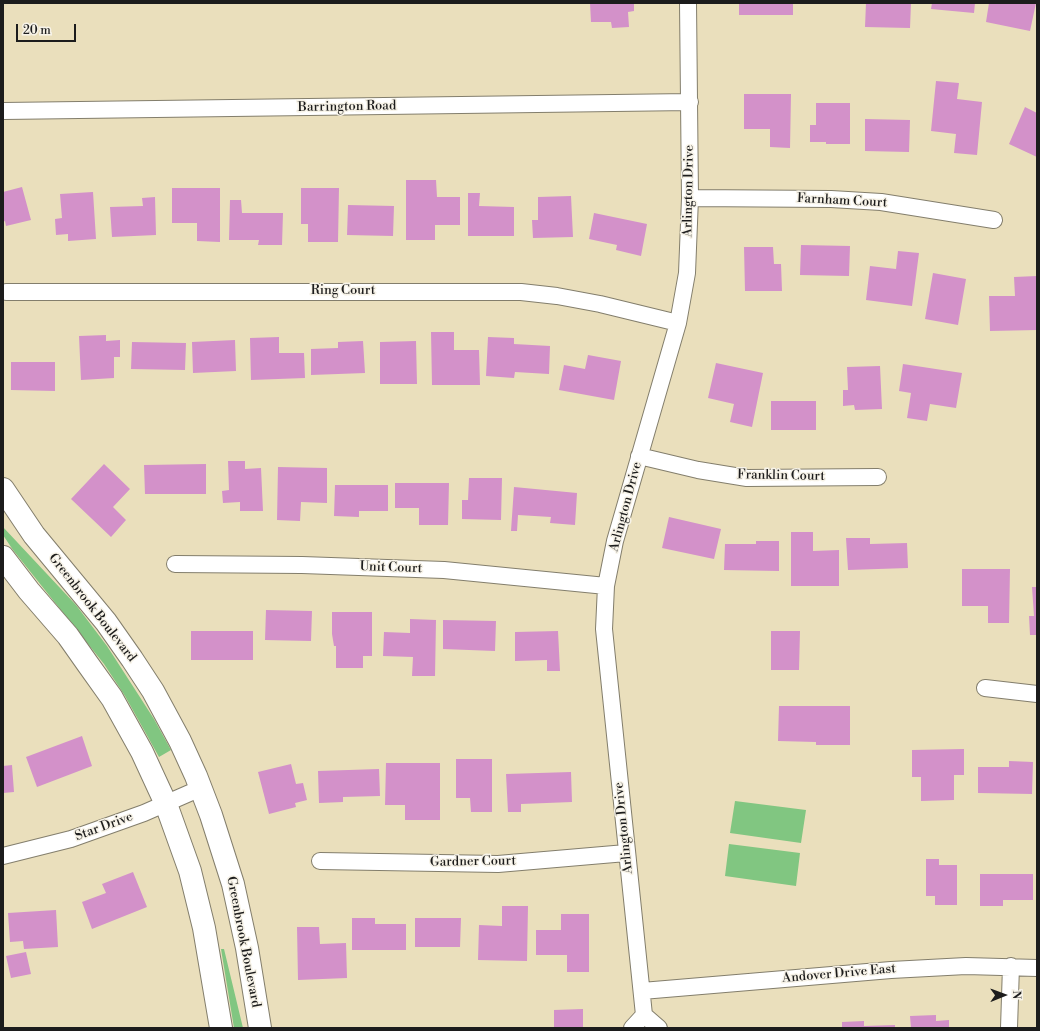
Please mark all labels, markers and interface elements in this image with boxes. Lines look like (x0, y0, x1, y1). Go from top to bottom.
scale bar (18, 16, 78, 42)
text: 20 m (23, 23, 51, 38)
street label: Barrington Road (298, 98, 396, 116)
street label: Arlington Drive (680, 145, 698, 237)
street label: Farnham Court (796, 191, 888, 211)
street label: Ring Court (311, 283, 375, 299)
street label: Arlington Drive (607, 460, 645, 554)
street label: Franklin Court (737, 467, 825, 485)
street label: Greenbrook Boulevard (45, 551, 139, 665)
street label: Unit Court (359, 559, 423, 577)
street label: Arlington Drive (611, 781, 637, 875)
street label: Star Drive (73, 809, 135, 845)
street label: Gardner Court (430, 853, 516, 871)
street label: Greenbrook Boulevard (223, 875, 263, 1009)
street label: Andover Drive East (782, 961, 896, 987)
north arrow (984, 975, 1024, 1015)
text: N (1009, 990, 1023, 999)

